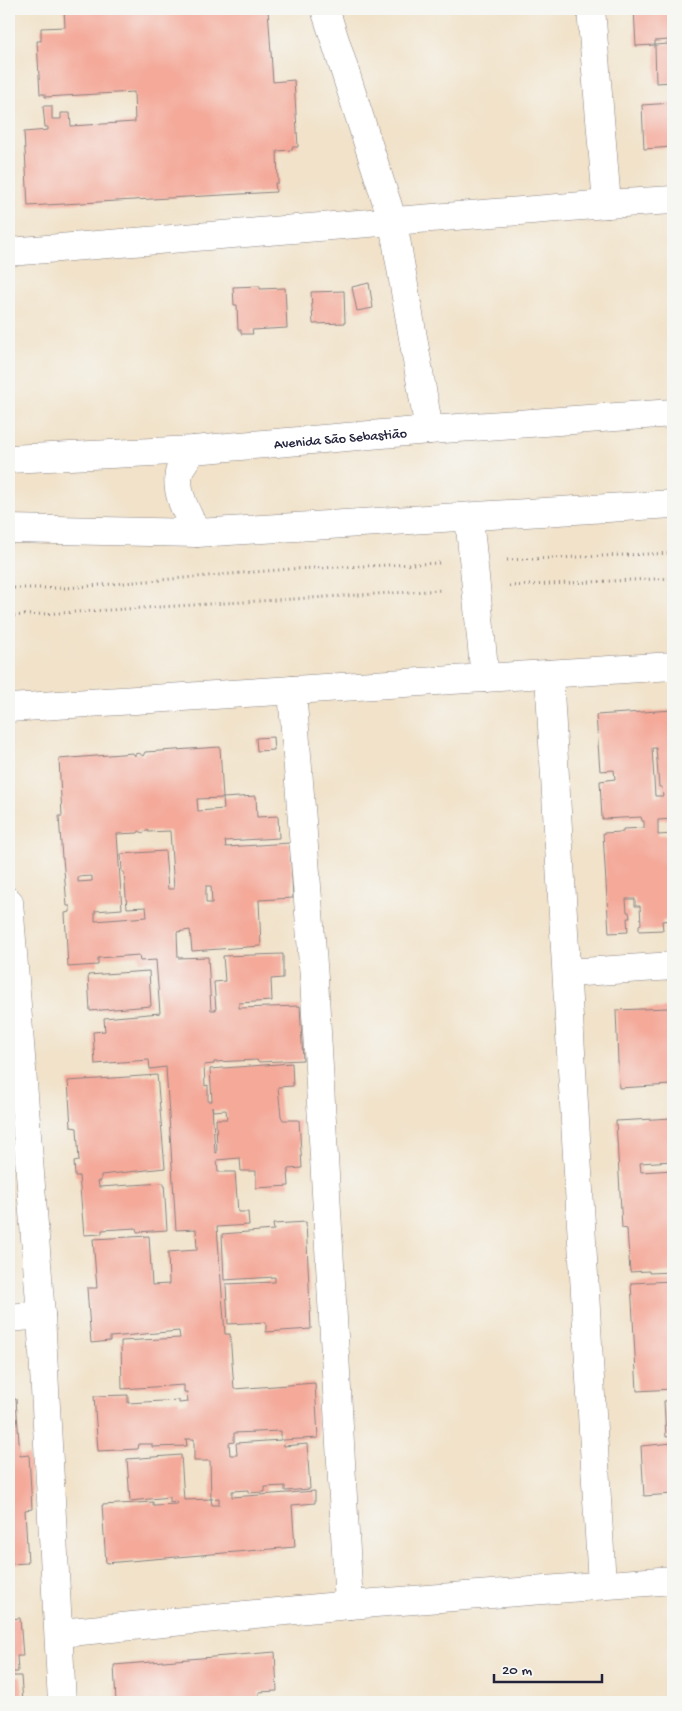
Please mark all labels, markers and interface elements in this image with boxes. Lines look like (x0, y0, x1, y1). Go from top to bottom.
street label: Avenida São Sebastião (273, 426, 408, 454)
scale bar (494, 1651, 602, 1683)
text: 20 m (502, 1662, 532, 1680)

